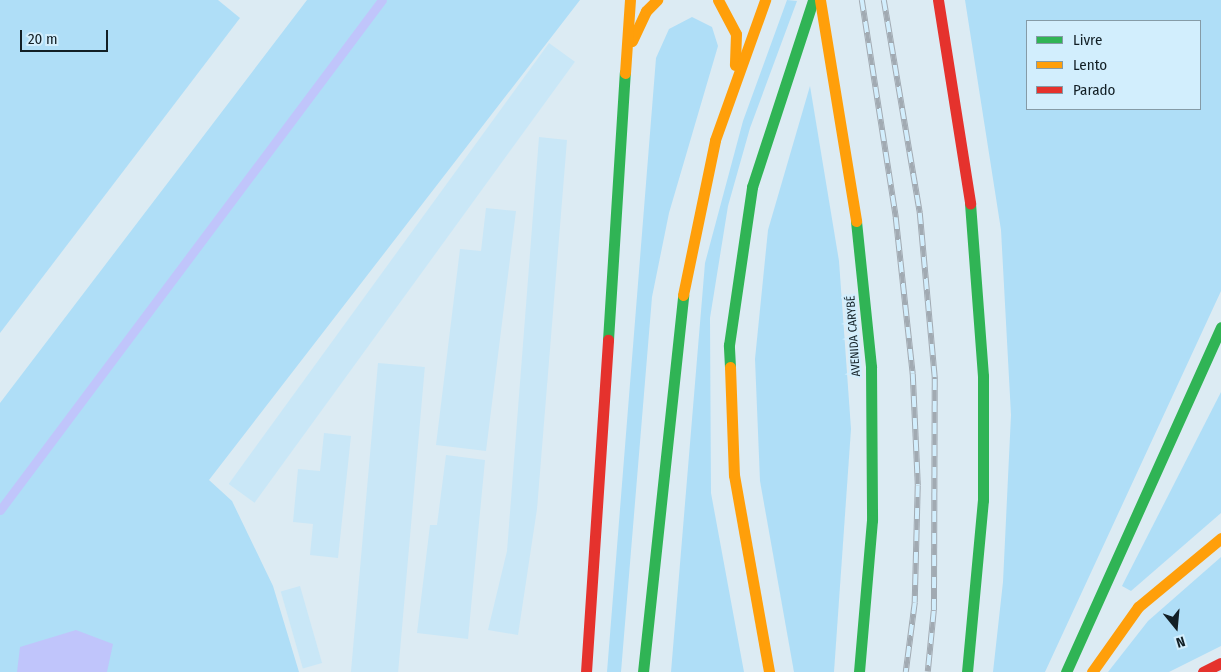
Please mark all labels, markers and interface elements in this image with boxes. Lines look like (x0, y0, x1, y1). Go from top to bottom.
scale bar (22, 20, 110, 52)
legend (1026, 20, 1201, 110)
text: 20 m (28, 30, 58, 48)
text: Livre (1073, 31, 1102, 49)
text: Lento (1073, 56, 1107, 74)
text: Parado (1073, 81, 1115, 99)
street label: AVENIDA CARYBÉ (844, 295, 864, 377)
north arrow (1151, 602, 1201, 652)
text: N (1174, 632, 1187, 651)

